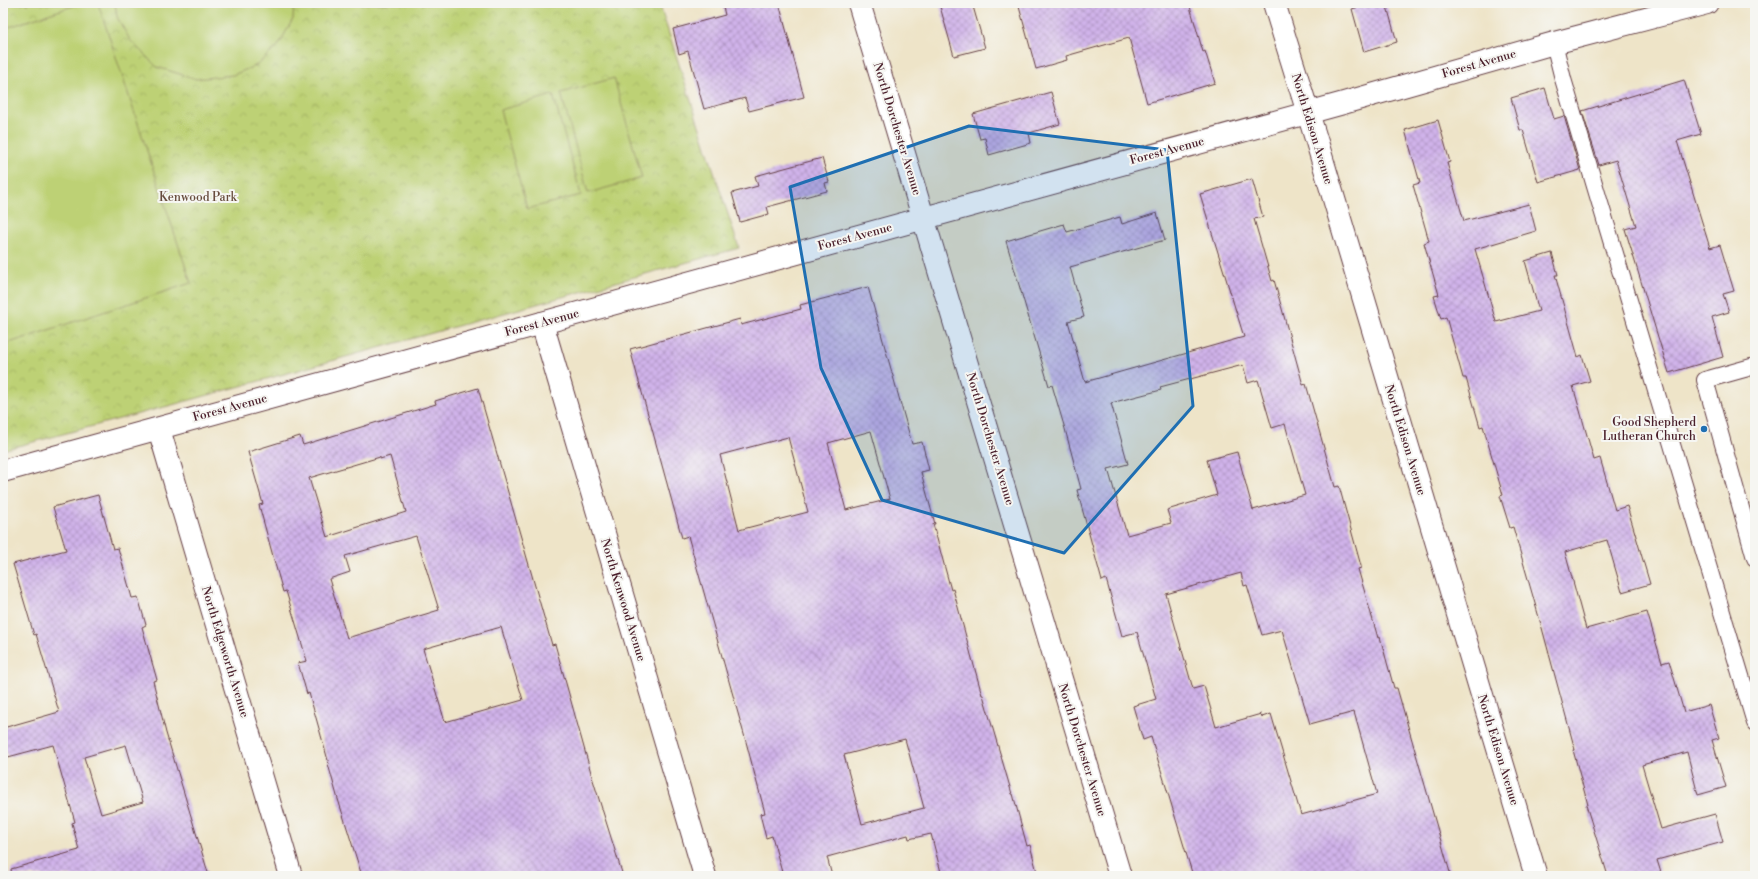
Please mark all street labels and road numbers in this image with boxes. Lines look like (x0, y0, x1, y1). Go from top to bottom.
street label: Forest Avenue (1440, 46, 1518, 82)
street label: North Dorchester Avenue (870, 61, 924, 197)
street label: North Edison Avenue (1288, 72, 1336, 186)
street label: Forest Avenue (1128, 134, 1206, 168)
street label: Forest Avenue (816, 220, 894, 254)
street label: Forest Avenue (503, 306, 581, 340)
street label: North Dorchester Avenue (963, 371, 1017, 507)
street label: North Edison Avenue (1381, 383, 1429, 497)
street label: Forest Avenue (191, 391, 269, 425)
street label: North Kenwood Avenue (597, 537, 649, 663)
street label: North Edgeworth Avenue (198, 585, 252, 719)
street label: North Dorchester Avenue (1055, 682, 1109, 818)
street label: North Edison Avenue (1474, 693, 1522, 807)

